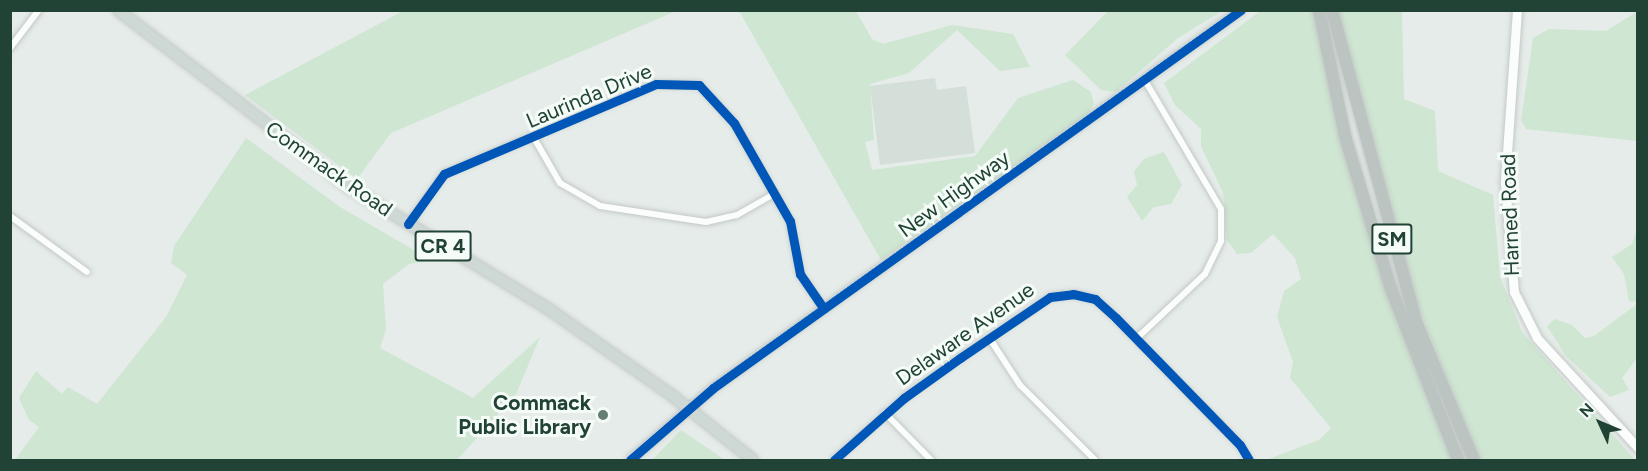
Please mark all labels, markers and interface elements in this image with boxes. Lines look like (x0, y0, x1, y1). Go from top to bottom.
street label: Laurinda Drive (522, 58, 656, 134)
street label: Commack Road (261, 116, 397, 222)
street label: New Highway (893, 145, 1015, 243)
street label: Harned Road (1495, 153, 1525, 277)
road number: SM (1371, 222, 1413, 256)
road number: CR 4 (414, 229, 472, 263)
street label: Delaware Avenue (891, 277, 1039, 391)
place label: Commack Public Library (458, 390, 591, 440)
north arrow (1570, 393, 1630, 453)
text: N (1576, 399, 1598, 421)
marker: Commack Public Library (596, 408, 610, 422)

